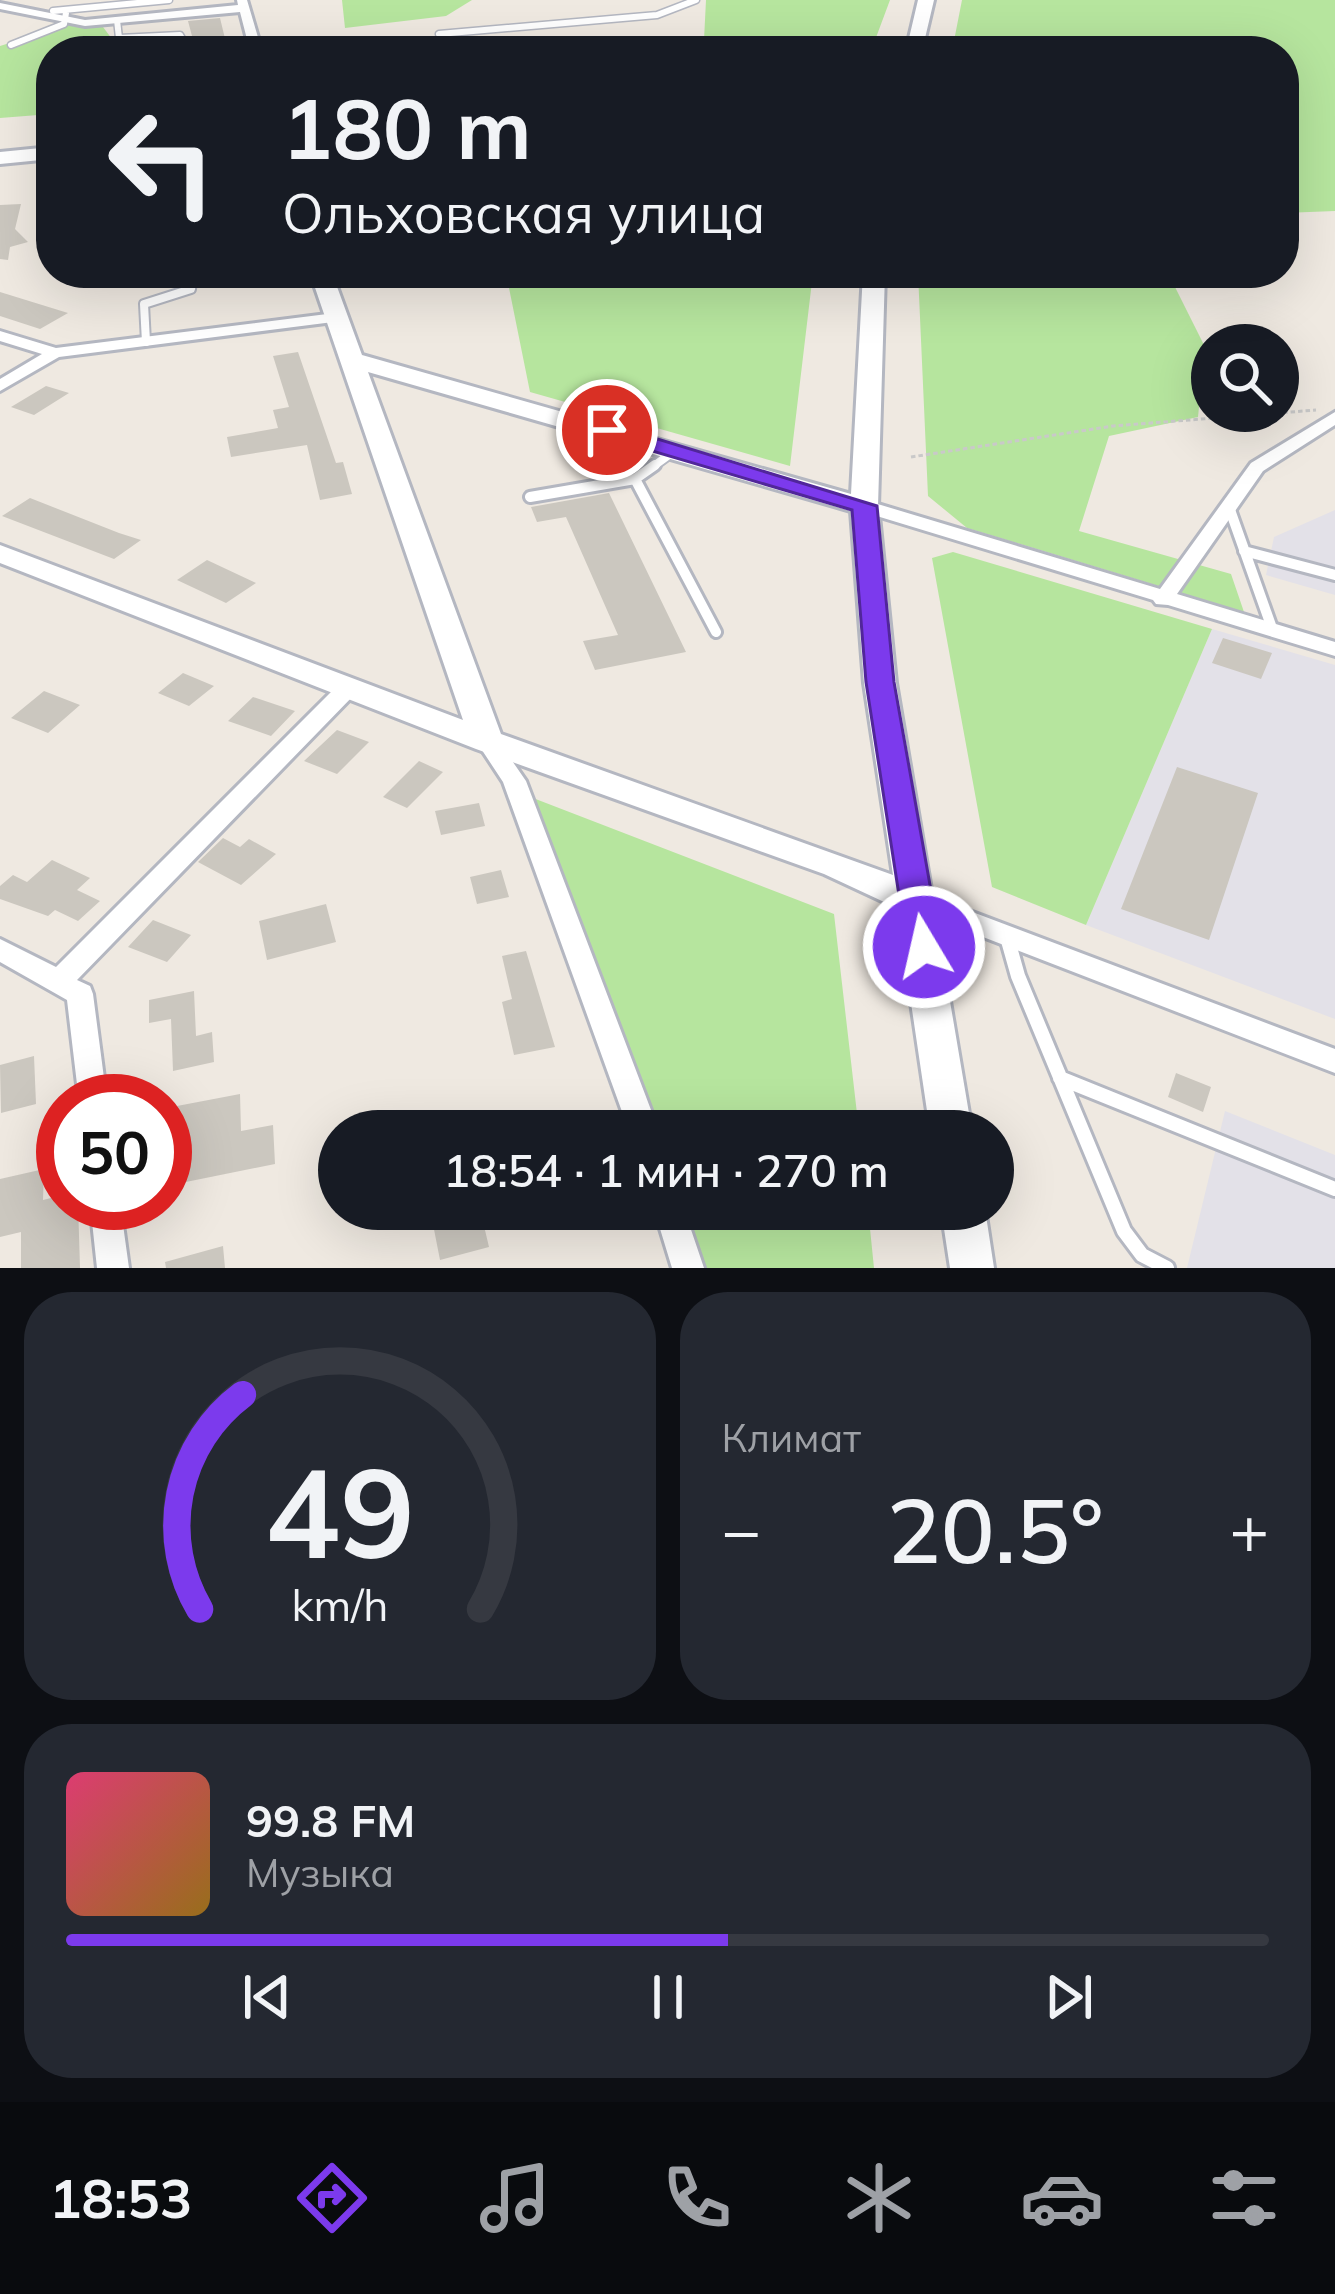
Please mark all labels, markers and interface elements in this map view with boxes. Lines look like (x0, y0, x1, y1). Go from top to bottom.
text: 180 m (282, 75, 532, 180)
icon: left (84, 84, 240, 240)
text: Ольховская улица (282, 179, 765, 247)
map controls (1191, 324, 1299, 432)
button: search (1191, 324, 1299, 432)
pin (556, 379, 658, 481)
icon: arrive (574, 397, 640, 463)
position arrow (861, 884, 987, 1010)
speed limit sign: 50 (36, 1074, 192, 1230)
text: 18:54 · 1 мин · 270 m (443, 1142, 889, 1198)
text: Климат (722, 1413, 861, 1462)
text: 49 (265, 1433, 415, 1589)
text: 20.5° (887, 1473, 1104, 1586)
text: − (722, 1488, 761, 1571)
text: + (1229, 1488, 1269, 1571)
text: km/h (291, 1578, 388, 1632)
text: 99.8 FM (246, 1792, 415, 1848)
text: Музыка (246, 1848, 394, 1897)
icon: previous (234, 1964, 300, 2030)
icon: pause (635, 1964, 701, 2030)
icon: next (1036, 1964, 1102, 2030)
icon: directions (290, 2156, 374, 2240)
icon: music (473, 2156, 557, 2240)
icon: phone (655, 2156, 739, 2240)
icon: climate (837, 2156, 921, 2240)
icon: car (1020, 2156, 1104, 2240)
icon: filters (1202, 2156, 1286, 2240)
text: 18:53 (49, 2164, 192, 2232)

